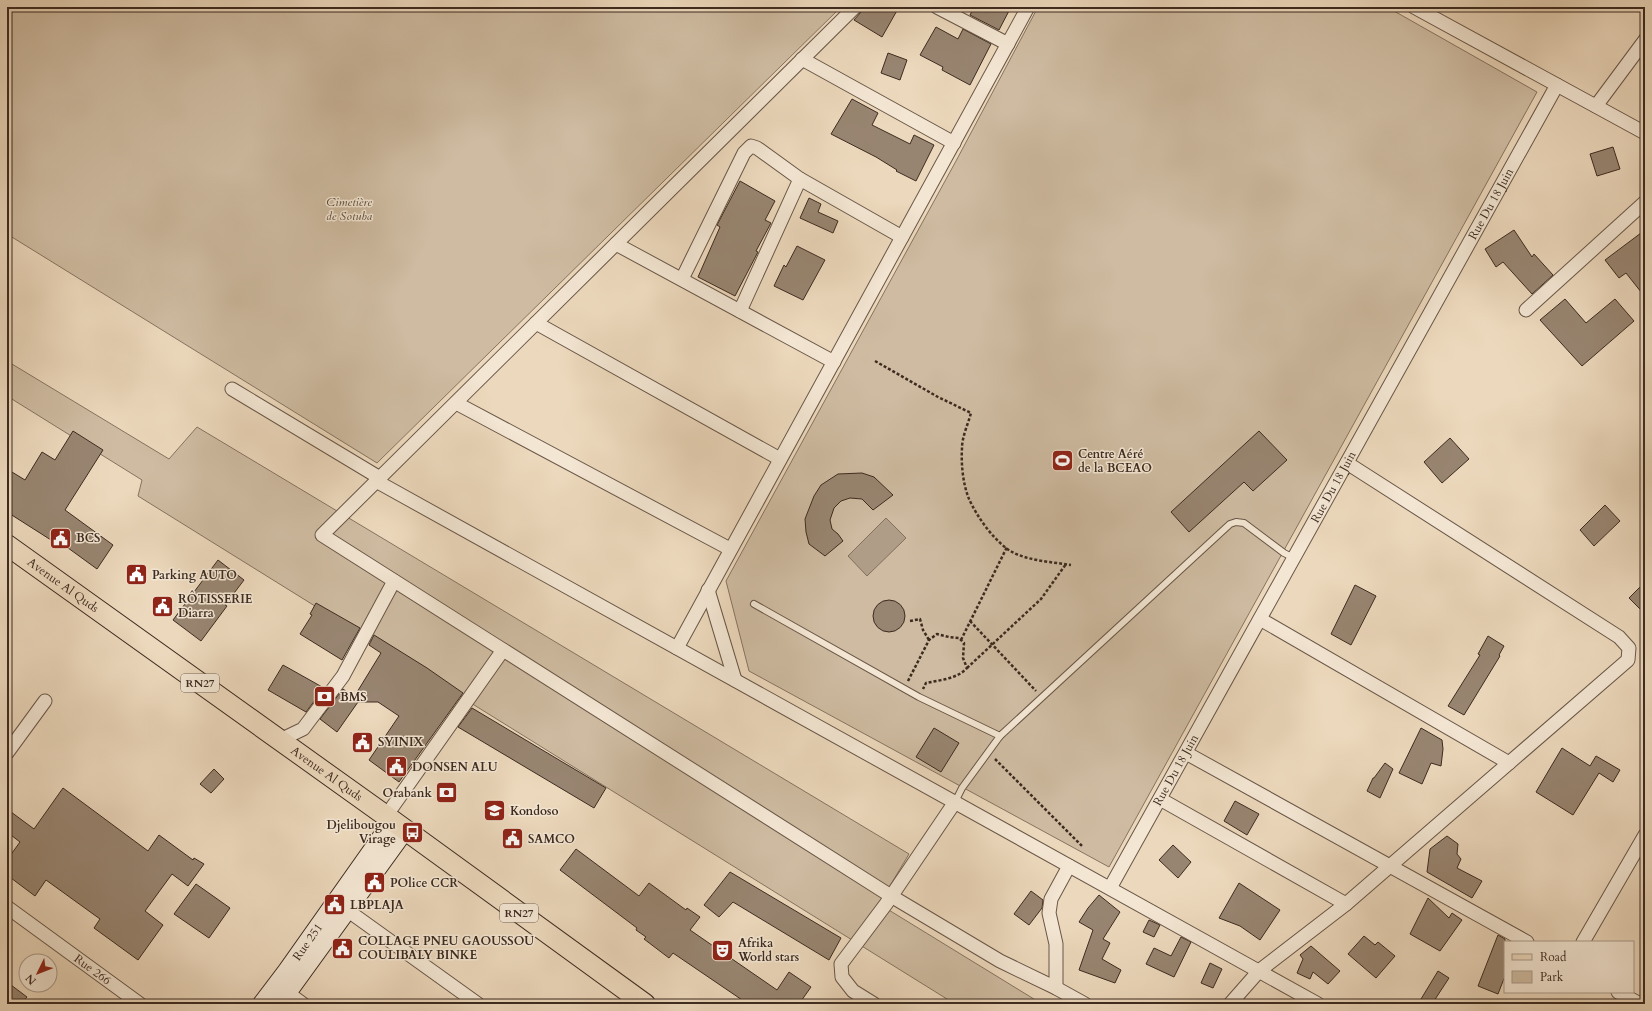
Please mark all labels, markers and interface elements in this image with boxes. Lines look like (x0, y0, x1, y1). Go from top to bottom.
street label: Rue Du 18 Juin (1464, 165, 1517, 243)
park label: Cimetière de Sotuba (326, 194, 373, 224)
place label: Centre Aéré de la BCEAO (1078, 446, 1152, 476)
sports icon: Centre Aéré de la BCEAO (1050, 448, 1076, 474)
street label: Rue Du 18 Juin (1307, 448, 1360, 526)
public building icon: BCS (48, 525, 74, 551)
place label: BCS (76, 530, 100, 546)
street label: Avenue Al Quds (24, 554, 102, 616)
public building icon: Parking AUTO (124, 562, 150, 588)
place label: Parking AUTO (152, 567, 237, 583)
place label: RÔTISSERIE Diarra (178, 590, 253, 621)
public building icon: RÔTISSERIE Diarra (149, 593, 175, 619)
road number: RN27 (181, 674, 219, 692)
bank icon: BMS (312, 684, 338, 710)
place label: BMS (340, 689, 367, 705)
public building icon: SYINIX (350, 729, 376, 755)
street label: Rue Du 18 Juin (1149, 731, 1202, 809)
place label: SYINIX (378, 734, 425, 750)
street label: Avenue Al Quds (288, 743, 366, 805)
public building icon: DONSEN ALU (384, 754, 410, 780)
place label: DONSEN ALU (412, 759, 498, 775)
bank icon: Orabank (434, 780, 460, 806)
place label: Orabank (382, 785, 433, 801)
school or university icon: Kondoso (482, 798, 508, 824)
place label: Kondoso (510, 803, 559, 819)
place label: Djelibougou Virage (326, 817, 396, 847)
bus stop icon: Djelibougou Virage (399, 819, 425, 845)
public building icon: SAMCO (499, 826, 525, 852)
place label: SAMCO (528, 831, 575, 847)
public building icon: POlice CCR (362, 870, 388, 896)
place label: POlice CCR (390, 875, 458, 891)
public building icon: LBPLAJA (322, 892, 348, 918)
place label: LBPLAJA (350, 897, 404, 913)
road number: RN27 (500, 904, 538, 922)
street label: Rue 251 (289, 920, 326, 964)
place label: COLLAGE PNEU GAOUSSOU COULIBALY BINKE (358, 933, 534, 963)
public building icon: COLLAGE PNEU GAOUSSOU COULIBALY BINKE (329, 935, 355, 961)
place label: Afrika World stars (737, 935, 799, 965)
theatre icon: Afrika World stars (709, 937, 735, 963)
legend (1504, 941, 1634, 993)
text: Road (1540, 949, 1567, 965)
street label: Rue 266 (71, 951, 114, 988)
north arrow (18, 953, 58, 993)
text: Park (1540, 969, 1564, 985)
text: N (22, 971, 40, 988)

